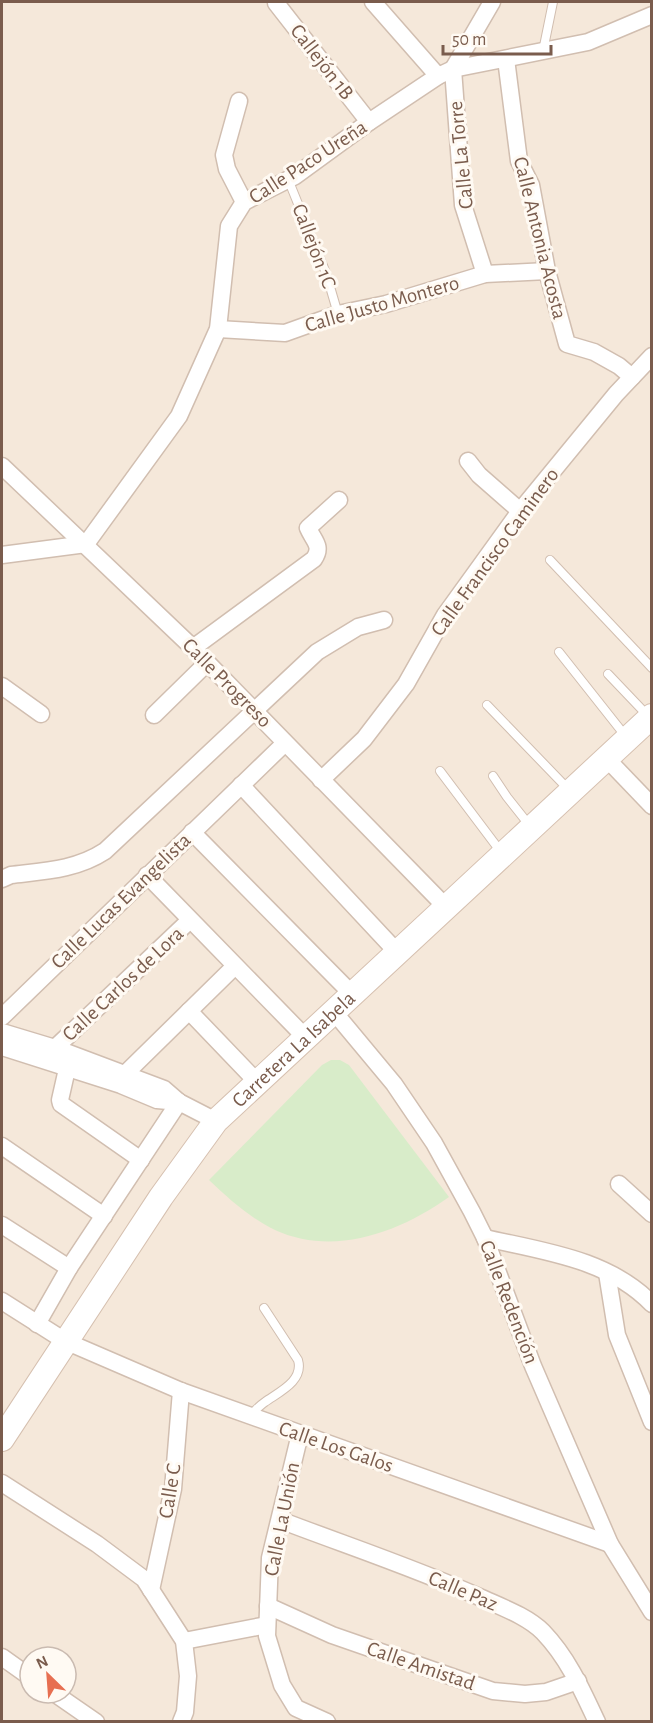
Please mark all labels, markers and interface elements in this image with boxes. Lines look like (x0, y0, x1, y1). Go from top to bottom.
scale bar (443, 18, 551, 56)
street label: Callejón 1B (286, 20, 358, 104)
text: 50 m (452, 31, 486, 49)
street label: Calle La Torre (445, 100, 477, 210)
street label: Calle Paco Ureña (245, 116, 371, 208)
street label: Calle Antonia Acosta (510, 155, 570, 322)
street label: Callejón 1C (288, 201, 340, 291)
street label: Calle Justo Montero (303, 272, 461, 336)
street label: Calle Francisco Caminero (427, 464, 563, 640)
street label: Calle Progreso (178, 634, 276, 732)
street label: Calle Lucas Evangelista (47, 829, 195, 973)
street label: Calle Carlos de Lora (58, 923, 188, 1045)
street label: Carretera La Isabela (228, 987, 359, 1111)
street label: Calle Redención (476, 1237, 542, 1367)
street label: Calle Los Galos (276, 1418, 396, 1476)
street label: Calle La Unión (261, 1460, 303, 1578)
street label: Calle C (155, 1462, 185, 1520)
street label: Calle Paz (425, 1567, 501, 1615)
street label: Calle Amistad (364, 1638, 478, 1694)
north arrow (18, 1645, 78, 1705)
text: N (34, 1653, 51, 1672)

